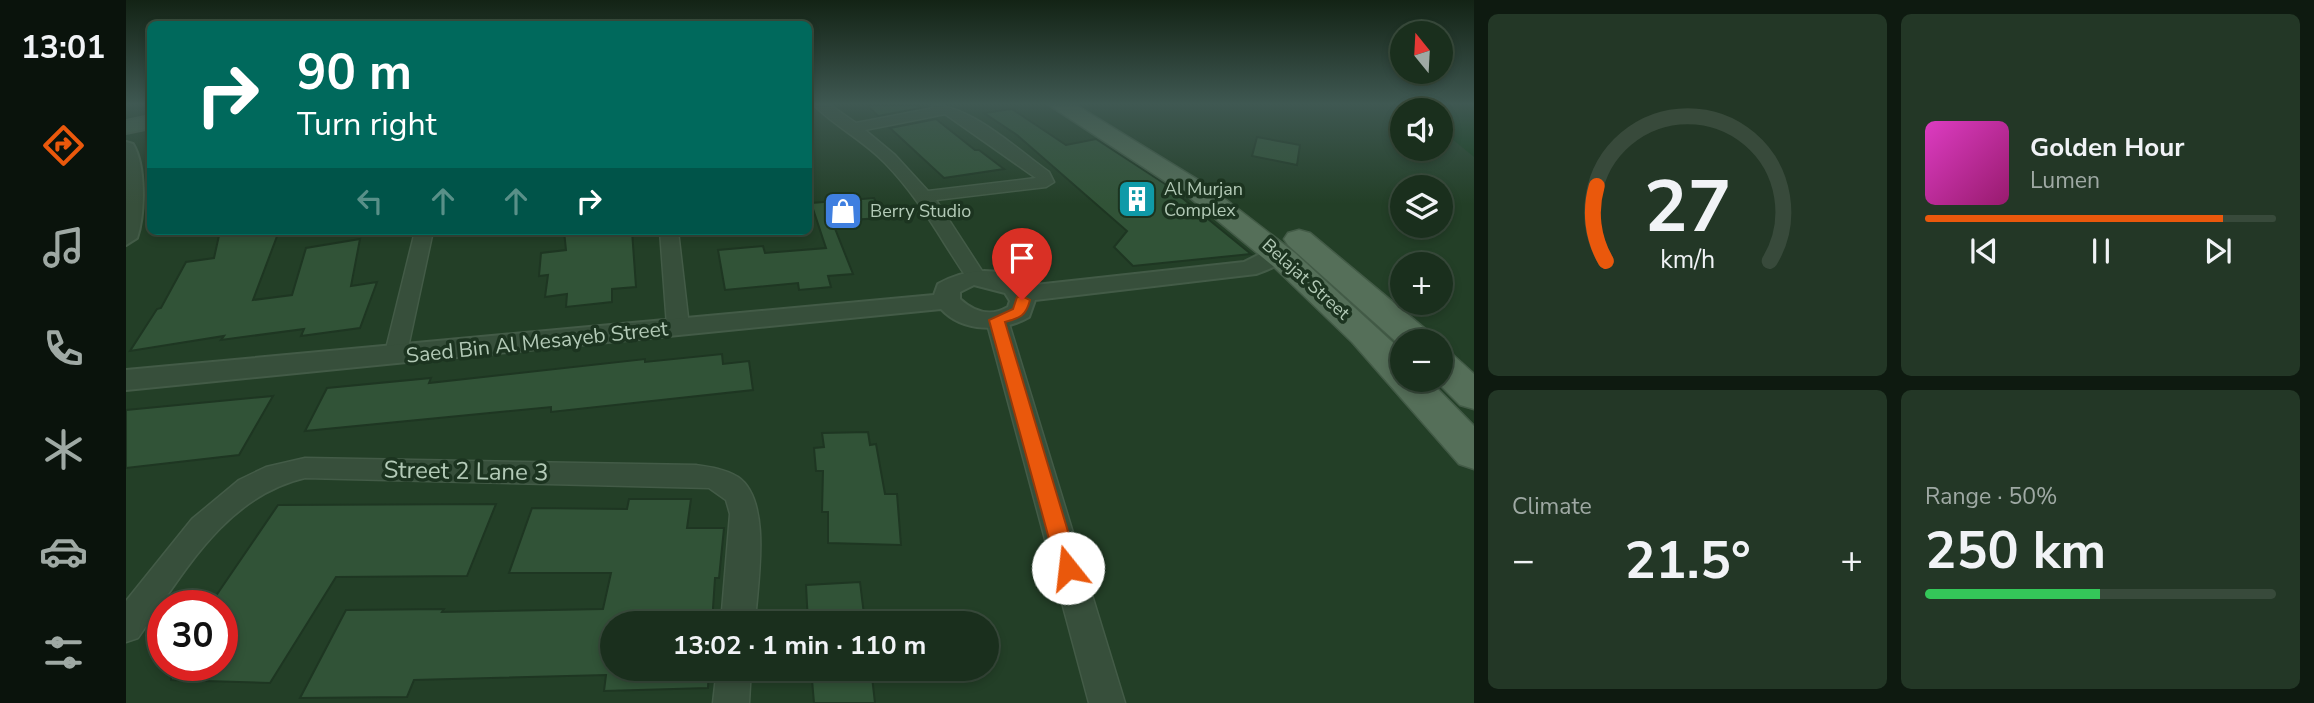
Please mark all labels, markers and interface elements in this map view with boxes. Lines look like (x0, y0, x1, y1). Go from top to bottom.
north arrow (1390, 21, 1452, 84)
map controls (1390, 21, 1453, 392)
text: 13:01 (21, 26, 105, 69)
text: 90 m (297, 39, 412, 106)
icon: right (182, 49, 273, 140)
button: sound (1390, 98, 1453, 161)
text: Turn right (297, 103, 437, 146)
icon: directions (39, 121, 88, 170)
text: Golden Hour (2030, 130, 2185, 165)
text: 27 (1644, 158, 1731, 258)
text: Lumen (2030, 165, 2100, 196)
button: layers (1390, 175, 1453, 238)
place label: Al Murjan Complex (1164, 177, 1243, 222)
building icon: Al Murjan Complex (1116, 178, 1158, 220)
icon: left (351, 182, 389, 220)
icon: ahead (424, 182, 462, 220)
icon: ahead (497, 182, 535, 220)
icon: right (570, 182, 608, 220)
shop icon: Berry Studio (822, 190, 864, 232)
place label: Berry Studio (870, 199, 971, 223)
icon: music (39, 223, 88, 272)
pin (992, 228, 1052, 300)
icon: previous (1965, 232, 2003, 270)
icon: pause (2082, 232, 2120, 270)
icon: next (2199, 232, 2237, 270)
street label: Belajat Street (1257, 233, 1356, 325)
icon: arrive (1003, 239, 1041, 277)
text: km/h (1660, 243, 1715, 277)
button: + (1390, 252, 1453, 315)
street label: Saed Bin Al Mesayeb Street (405, 314, 670, 370)
icon: phone (39, 324, 88, 373)
button: − (1390, 329, 1453, 392)
icon: climate (39, 425, 88, 474)
street label: Street 2 Lane 3 (383, 454, 549, 488)
text: Range · 50% (1925, 481, 2057, 512)
text: Climate (1512, 491, 1592, 522)
text: 250 km (1925, 515, 2106, 586)
text: 21.5° (1624, 525, 1751, 596)
icon: car (39, 527, 88, 576)
position arrow (1031, 531, 1105, 605)
text: − (1512, 535, 1535, 586)
text: + (1840, 535, 1863, 586)
speed limit sign: 30 (147, 590, 238, 681)
icon: filters (39, 628, 88, 677)
text: 13:02 · 1 min · 110 m (673, 628, 926, 663)

